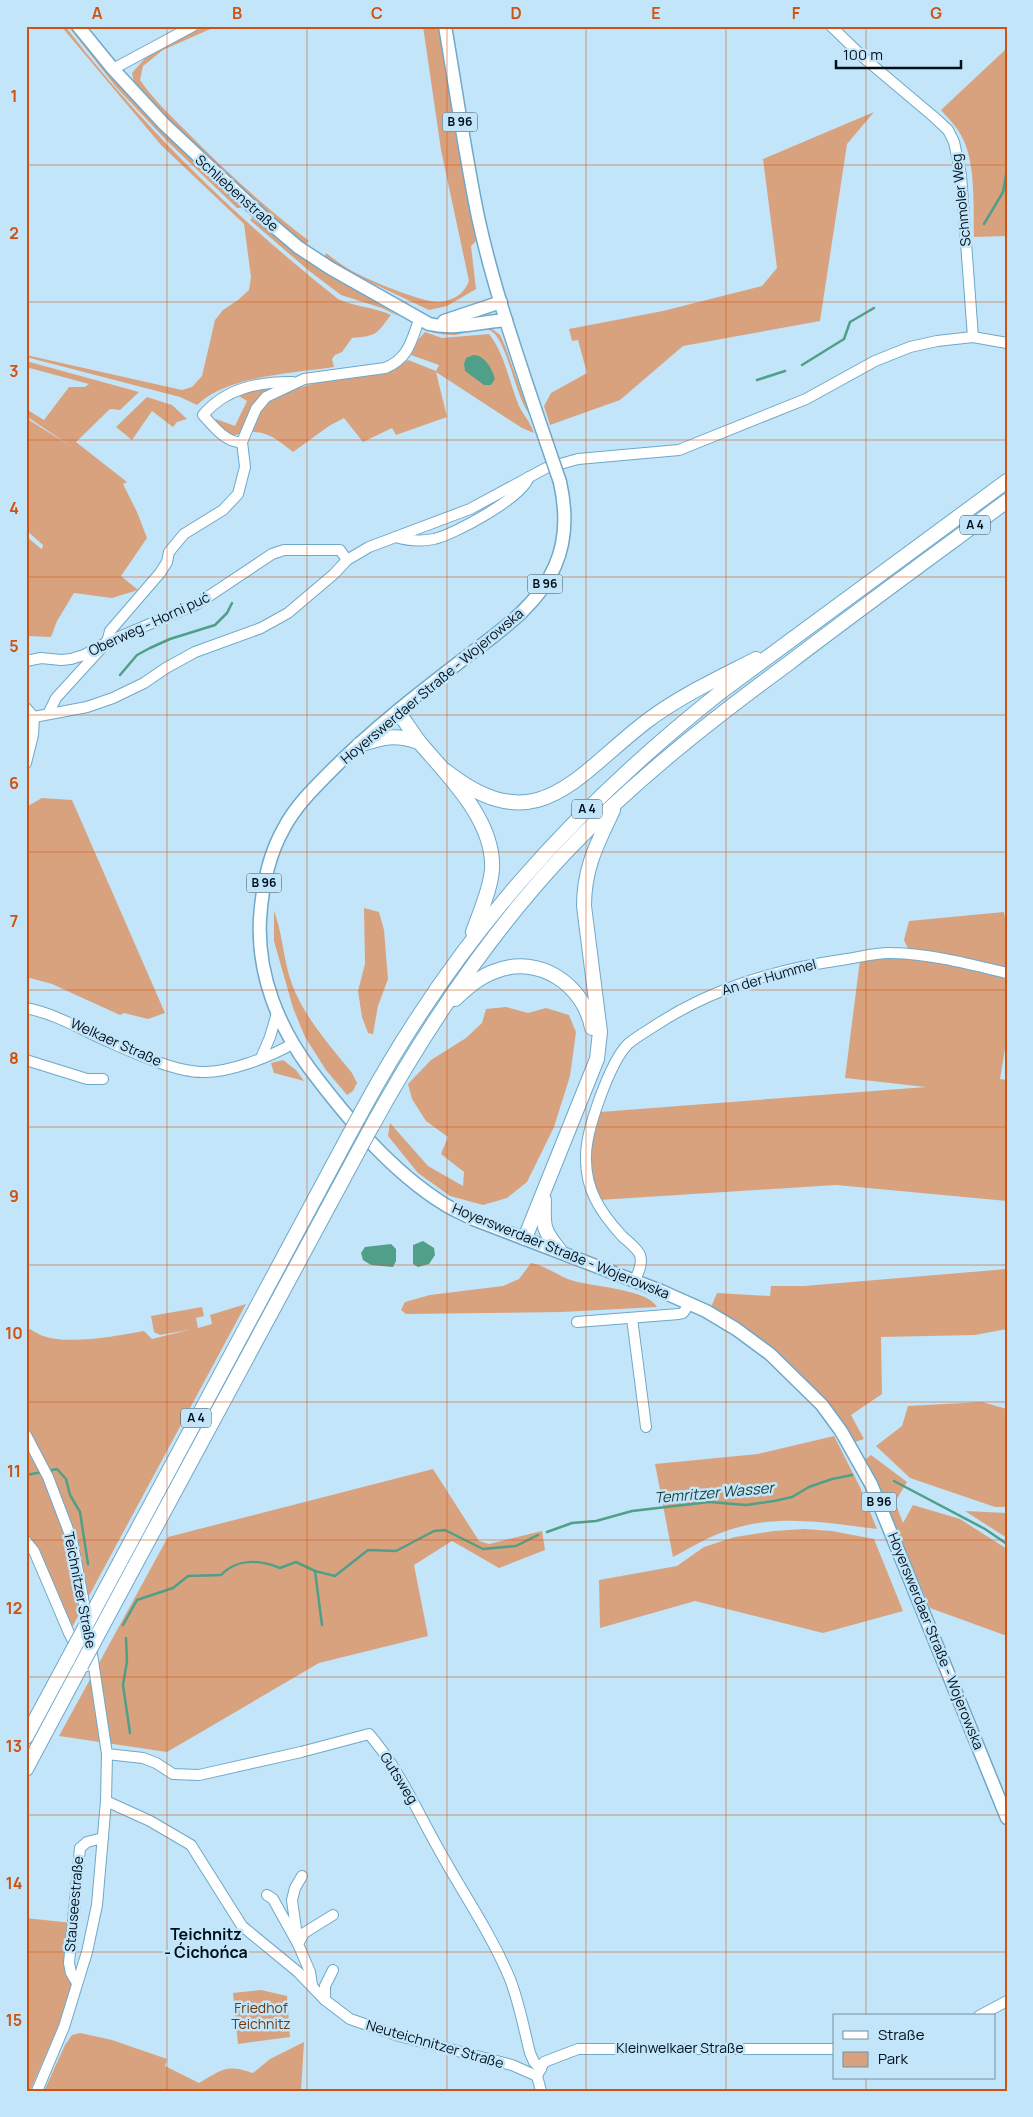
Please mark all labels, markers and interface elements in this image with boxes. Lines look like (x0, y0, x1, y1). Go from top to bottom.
text: A (92, 2, 103, 24)
text: B (232, 2, 242, 24)
text: C (371, 2, 383, 24)
text: D (510, 2, 522, 24)
text: E (651, 2, 661, 24)
text: F (792, 2, 801, 24)
text: G (930, 2, 942, 24)
scale bar (836, 38, 960, 70)
text: 100 m (843, 44, 883, 65)
text: 1 (10, 85, 18, 107)
road number: B 96 (442, 112, 478, 132)
street label: Schliebenstraße (192, 150, 283, 235)
street label: Schmoler Weg (946, 153, 975, 247)
text: 2 (9, 222, 19, 244)
text: 3 (9, 360, 19, 382)
text: 4 (9, 497, 19, 519)
road number: A 4 (960, 516, 990, 534)
road number: B 96 (528, 574, 562, 594)
street label: Oberweg - Horni puć (85, 587, 213, 660)
street label: Hoyerswerdaer Straße - Wojerowska (336, 603, 527, 768)
text: 5 (9, 635, 19, 657)
text: 6 (9, 772, 19, 794)
road number: A 4 (572, 800, 602, 819)
road number: B 96 (246, 874, 282, 892)
text: 7 (10, 910, 18, 932)
street label: An der Hummel (719, 954, 818, 999)
street label: Welkaer Straße (68, 1013, 165, 1070)
text: 8 (9, 1047, 19, 1069)
text: 9 (9, 1185, 19, 1207)
street label: Hoyerswerdaer Straße - Wojerowska (450, 1198, 673, 1303)
text: 10 (5, 1322, 23, 1344)
road number: A 4 (181, 1409, 211, 1428)
text: 11 (7, 1460, 21, 1482)
water label: Temritzer Wasser (653, 1477, 777, 1508)
road number: B 96 (862, 1492, 896, 1511)
street label: Hoyerswerdaer Straße - Wojerowska (884, 1529, 989, 1752)
street label: Teichnitzer Straße (60, 1530, 101, 1650)
text: 12 (6, 1597, 22, 1619)
text: 13 (6, 1735, 22, 1757)
street label: Gutsweg (376, 1748, 423, 1807)
street label: Stauseestraße (60, 1855, 87, 1953)
text: 14 (6, 1872, 22, 1894)
district label: Teichnitz - Ćichońca (164, 1923, 248, 1963)
park label: Friedhof Teichnitz (231, 1998, 291, 2033)
text: 15 (6, 2009, 22, 2031)
legend (833, 2014, 996, 2080)
street label: Neuteichnitzer Straße (364, 2015, 506, 2072)
text: Straße (878, 2024, 925, 2045)
street label: Kleinwelkaer Straße (616, 2038, 744, 2057)
text: Park (878, 2048, 908, 2069)

